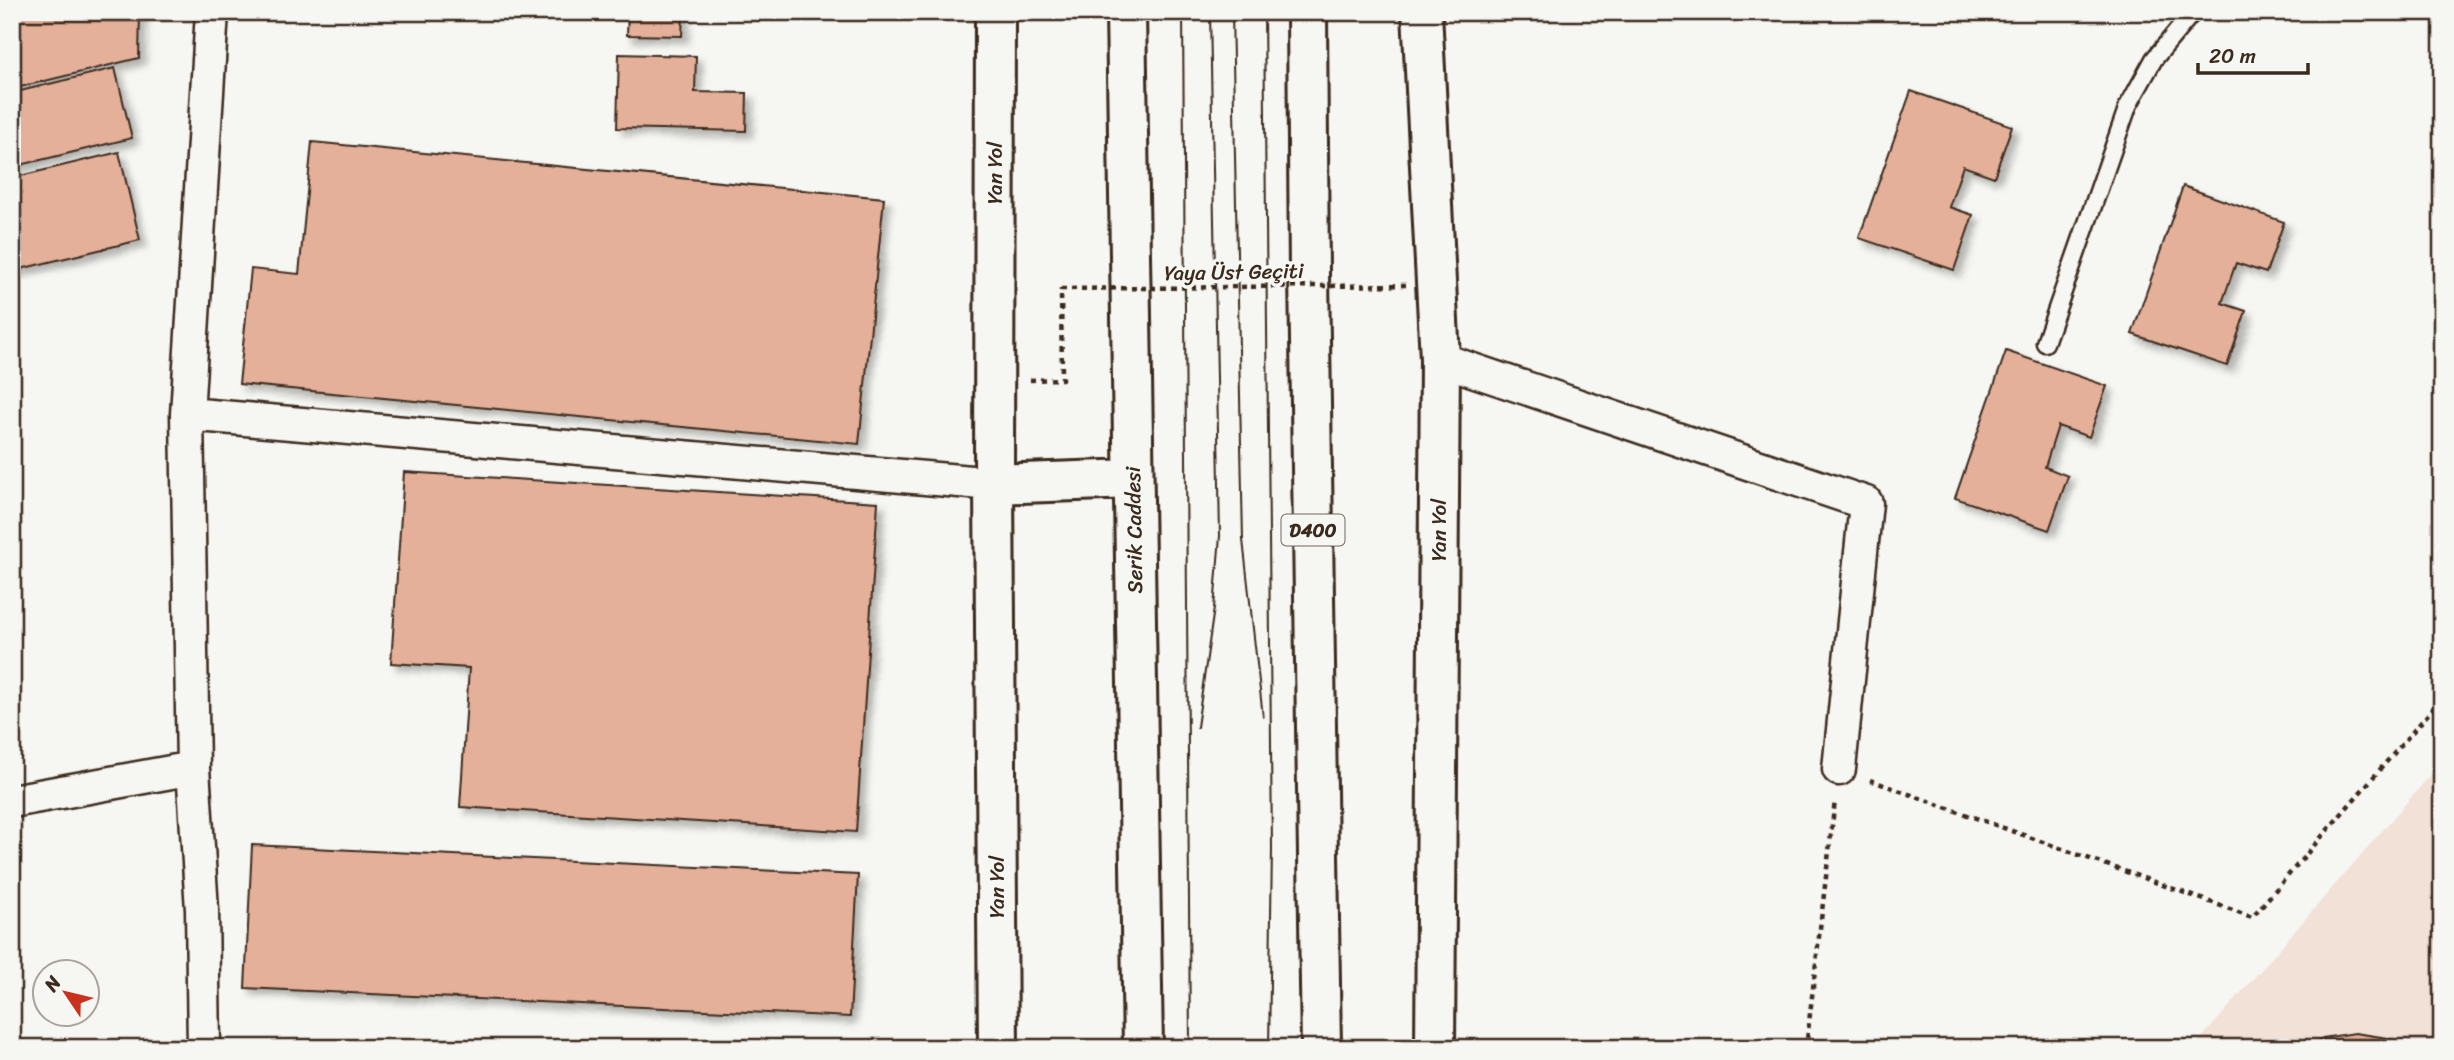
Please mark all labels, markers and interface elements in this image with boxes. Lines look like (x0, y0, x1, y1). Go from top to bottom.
scale bar (2198, 32, 2309, 76)
text: 20 m (2209, 37, 2256, 75)
street label: Yan Yol (976, 141, 1014, 204)
street label: Yaya Üst Geçiti (1164, 252, 1305, 292)
street label: Serik Caddesi (1114, 465, 1154, 594)
street label: Yan Yol (1420, 498, 1458, 561)
road number: D400 (1282, 514, 1344, 545)
street label: Yan Yol (978, 855, 1016, 918)
north arrow (32, 958, 102, 1028)
text: N (35, 968, 70, 999)

